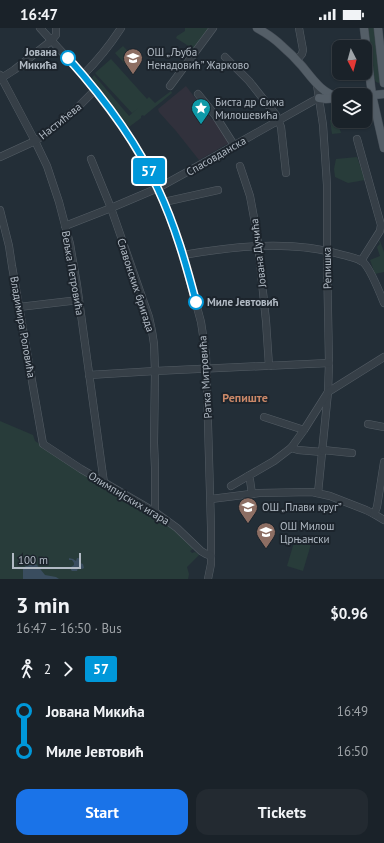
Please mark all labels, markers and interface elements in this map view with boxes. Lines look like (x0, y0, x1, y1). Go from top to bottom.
text: 16:47 (20, 5, 58, 24)
north arrow (332, 40, 372, 80)
map controls (332, 40, 372, 128)
place label: Јована Микића (19, 45, 57, 72)
place label: ОШ „Љуба Ненадовић” Жарково (147, 45, 249, 72)
school or university icon: ОШ „Љуба Ненадовић” Жарково (122, 47, 144, 75)
marker: Јована Микића (60, 50, 76, 66)
button: layers (332, 88, 372, 128)
place label: Биста др Сима Милошевића (215, 95, 284, 122)
place icon: Биста др Сима Милошевића (190, 97, 212, 125)
street label: Настићева (36, 100, 84, 142)
street label: Спасовданска (184, 133, 248, 179)
line badge: 57 (131, 158, 167, 184)
text: 57 (141, 162, 157, 180)
street label: Јована Дучића (247, 218, 269, 289)
street label: Вељка Петровића (59, 230, 87, 316)
street label: Славонских бригада (114, 236, 158, 334)
street label: Репишка (320, 247, 334, 289)
street label: Владимира Роловића (7, 275, 39, 379)
marker: Миле Јевтовић (188, 294, 204, 310)
place label: Миле Јевтовић (207, 295, 279, 309)
street label: Ратка Митровића (195, 335, 215, 419)
district label: Репиште (222, 390, 268, 405)
street label: Олимпијских игара (86, 468, 172, 528)
school or university icon: ОШ „Плави круг” (237, 496, 259, 524)
place label: ОШ „Плави круг” (262, 500, 342, 514)
place label: ОШ Милош Црњански (280, 519, 334, 546)
school or university icon: ОШ Милош Црњански (255, 521, 277, 549)
scale bar (12, 551, 81, 570)
text: 100 m (18, 553, 48, 567)
text: 3 min (16, 591, 70, 619)
text: $0.96 (330, 604, 368, 623)
text: 16:47 – 16:50 · Bus (16, 620, 122, 637)
icon: walk (16, 658, 38, 680)
icon: forward (57, 658, 79, 680)
text: 57 (93, 660, 109, 678)
text: 2 (44, 661, 51, 678)
text: Јована Микића (46, 702, 145, 721)
text: 16:49 (337, 703, 368, 720)
text: Миле Јевтовић (46, 742, 144, 761)
text: 16:50 (337, 743, 368, 760)
button: Start (16, 789, 188, 835)
button: Tickets (196, 789, 368, 835)

